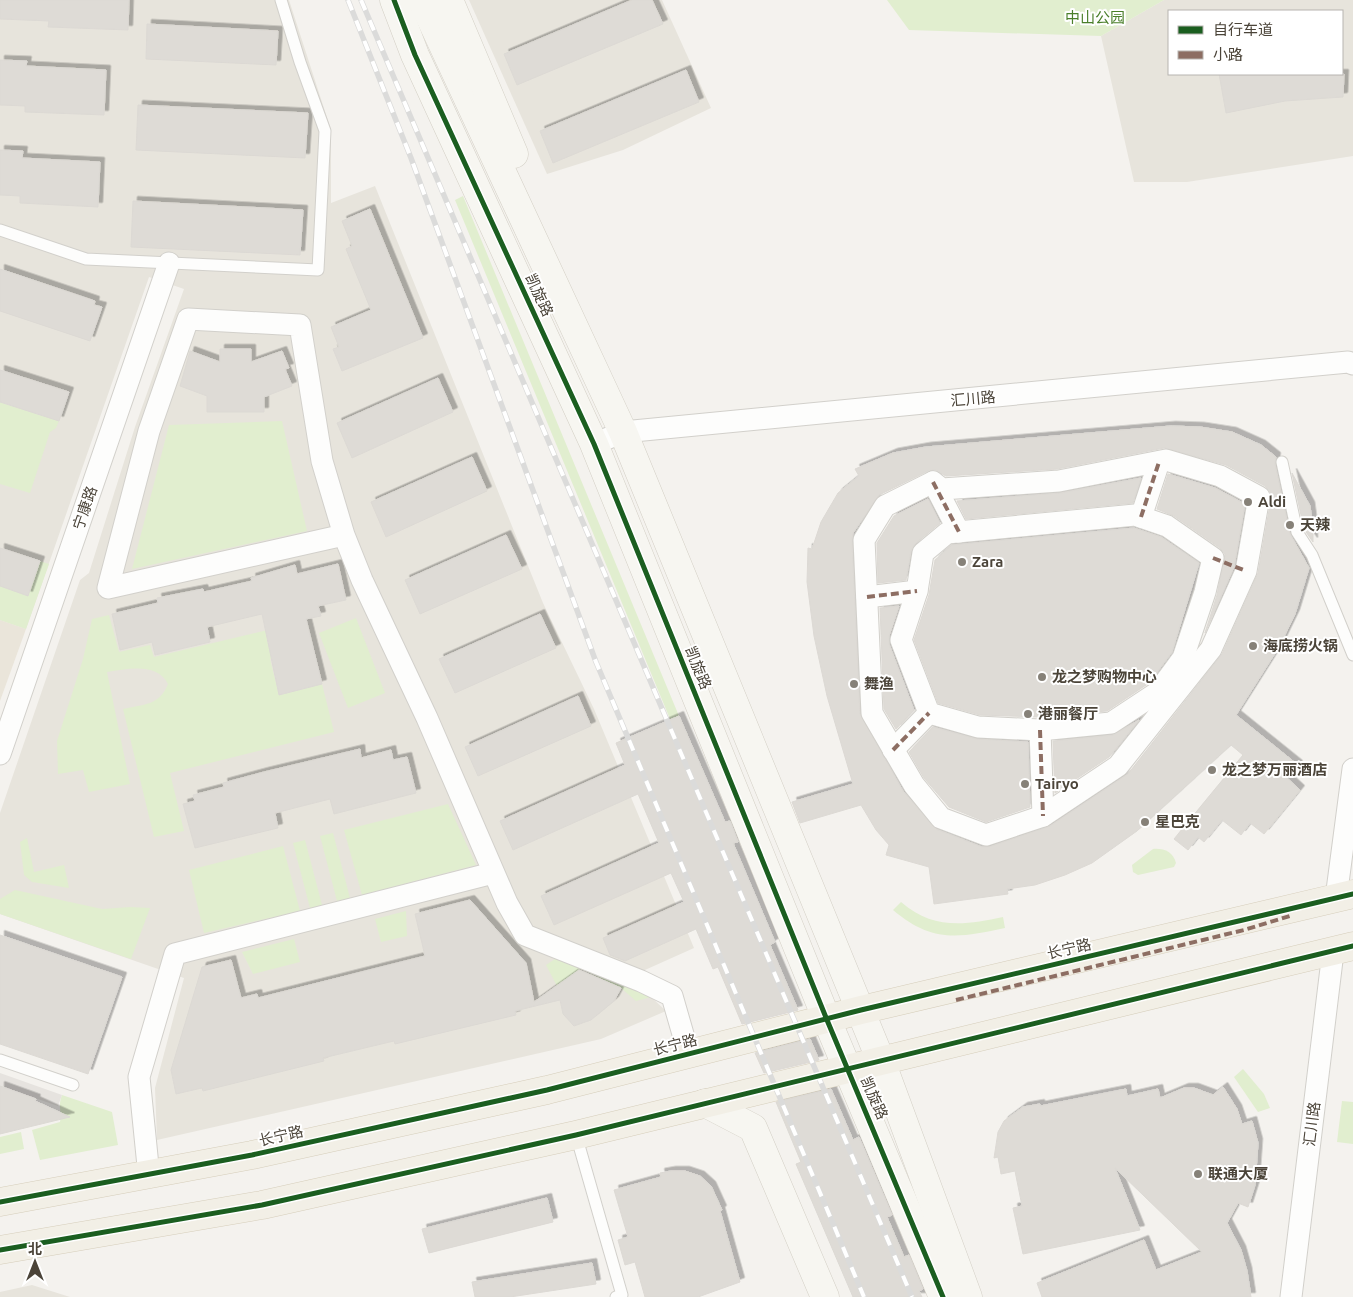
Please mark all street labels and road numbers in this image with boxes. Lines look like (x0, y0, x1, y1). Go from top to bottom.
street label: 凯旋路 (522, 271, 557, 319)
street label: 汇川路 (950, 388, 996, 409)
street label: 宁康路 (69, 484, 100, 532)
street label: 凯旋路 (682, 644, 715, 692)
street label: 长宁路 (1045, 935, 1093, 962)
street label: 长宁路 (651, 1031, 699, 1058)
street label: 凯旋路 (858, 1074, 891, 1122)
street label: 汇川路 (1300, 1101, 1323, 1147)
street label: 长宁路 (257, 1122, 305, 1149)

